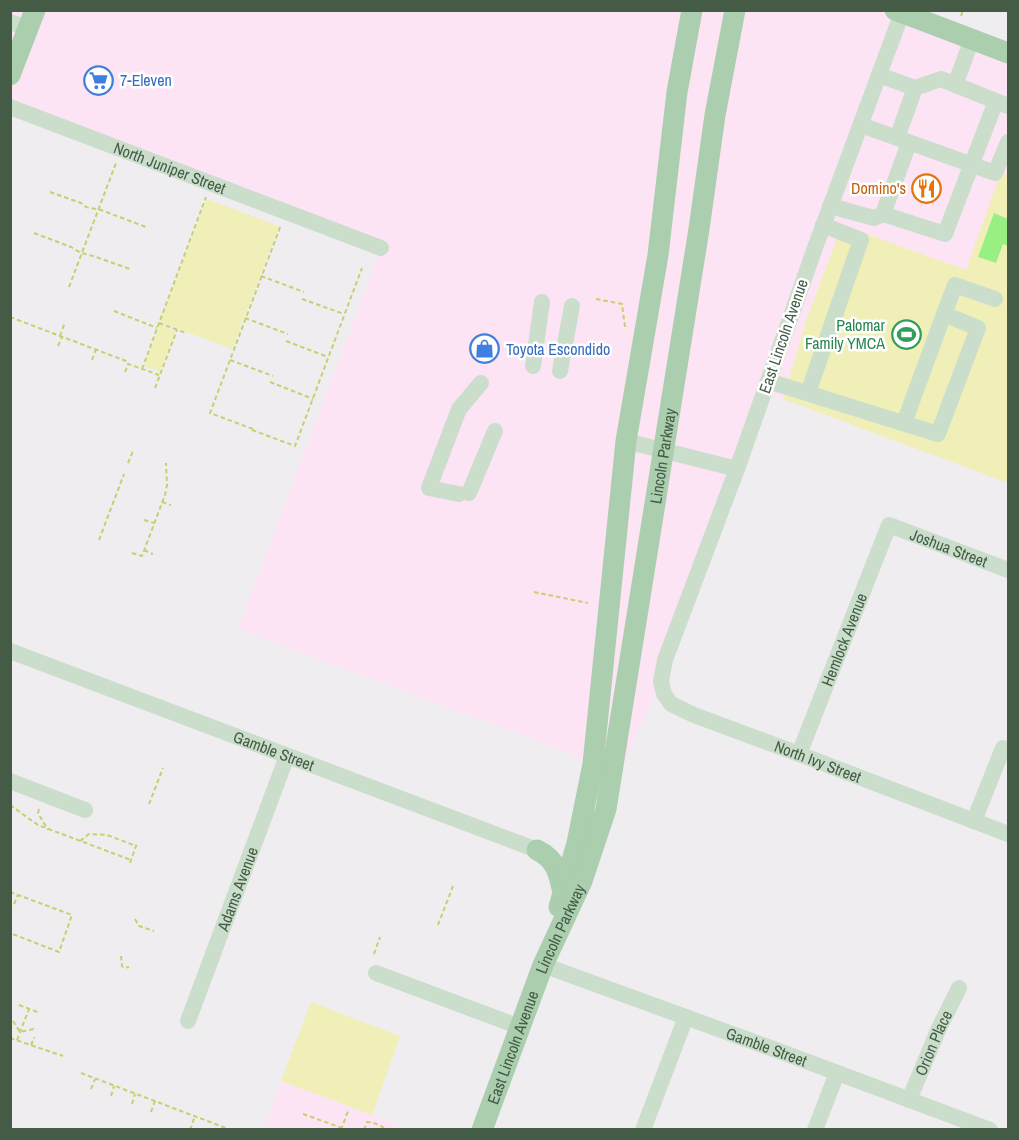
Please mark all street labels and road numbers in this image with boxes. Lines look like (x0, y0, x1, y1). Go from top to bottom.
street label: North Juniper Street (111, 136, 229, 199)
street label: East Lincoln Avenue (753, 276, 813, 396)
street label: Lincoln Parkway (644, 406, 681, 505)
street label: Joshua Street (907, 523, 991, 572)
street label: Hemlock Avenue (816, 590, 872, 689)
street label: Gamble Street (230, 725, 318, 776)
street label: North Ivy Street (771, 735, 865, 788)
street label: Adams Avenue (211, 844, 263, 935)
street label: Lincoln Parkway (530, 880, 590, 976)
street label: East Lincoln Avenue (481, 988, 544, 1107)
street label: Orion Place (909, 1006, 957, 1079)
street label: Gamble Street (723, 1022, 810, 1072)

